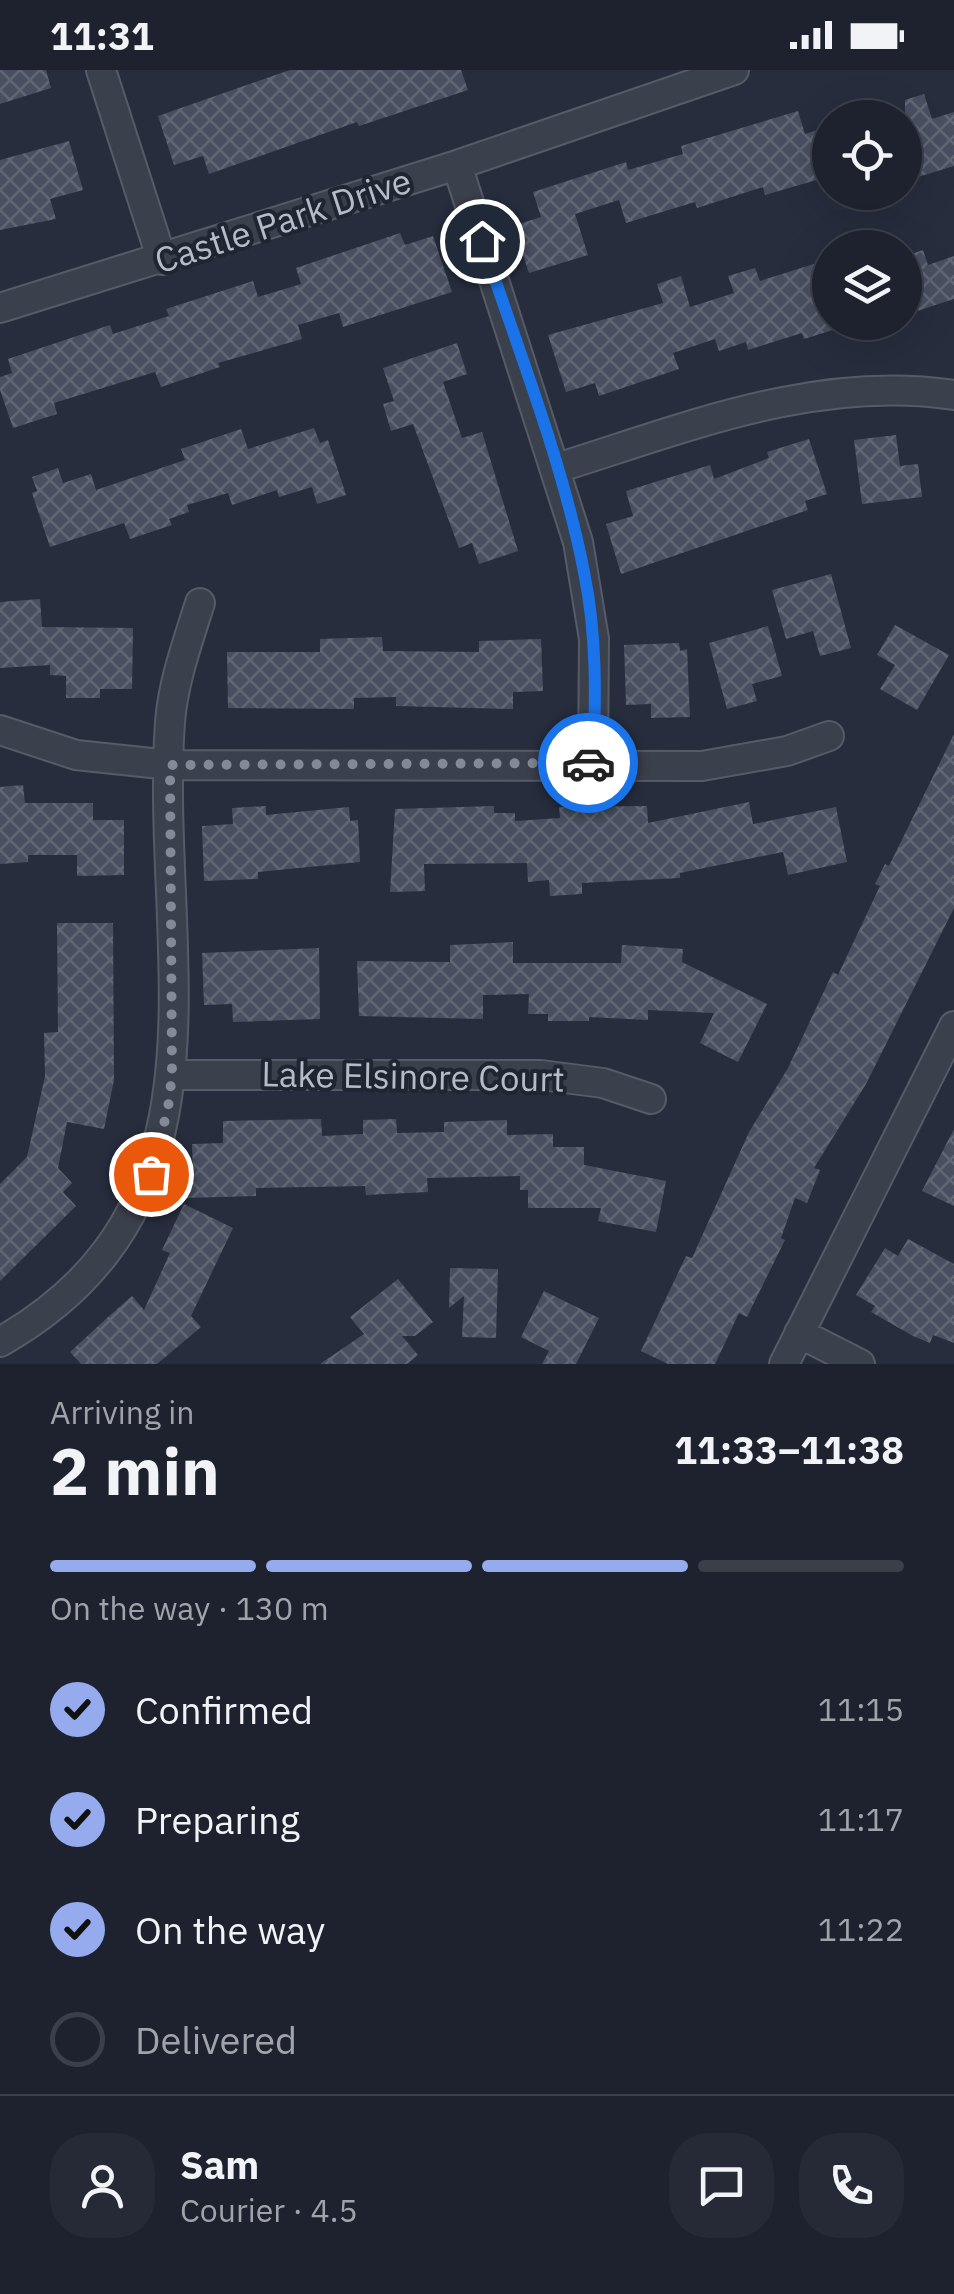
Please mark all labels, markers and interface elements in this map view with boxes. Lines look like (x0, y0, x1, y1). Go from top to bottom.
text: 11:31 (50, 11, 154, 60)
map controls (812, 100, 922, 340)
button: locate (812, 100, 922, 210)
street label: Castle Park Drive (149, 157, 417, 283)
pin (440, 199, 525, 284)
icon: home (455, 214, 510, 269)
button: layers (812, 230, 922, 340)
courier (538, 713, 638, 813)
icon: car (561, 736, 616, 791)
street label: Lake Elsinore Court (261, 1050, 565, 1102)
pin (109, 1132, 194, 1217)
icon: bag (124, 1147, 179, 1202)
text: Arriving in (50, 1391, 195, 1433)
text: 11:33–11:38 (674, 1425, 904, 1474)
text: 2 min (50, 1428, 220, 1513)
text: On the way · 130 m (50, 1587, 329, 1629)
icon: check (50, 1682, 105, 1737)
text: Confirmed (135, 1685, 313, 1734)
text: 11:15 (818, 1688, 904, 1730)
icon: check (50, 1792, 105, 1847)
text: Preparing (135, 1795, 300, 1844)
text: 11:17 (818, 1798, 904, 1840)
icon: check (50, 1902, 105, 1957)
text: On the way (135, 1905, 325, 1954)
text: 11:22 (818, 1908, 904, 1950)
text: Delivered (135, 2015, 297, 2064)
button: person (50, 2133, 155, 2238)
button: chat (669, 2133, 774, 2238)
button: phone (799, 2133, 904, 2238)
text: Sam (180, 2140, 259, 2189)
text: Courier · 4.5 (180, 2189, 358, 2231)

